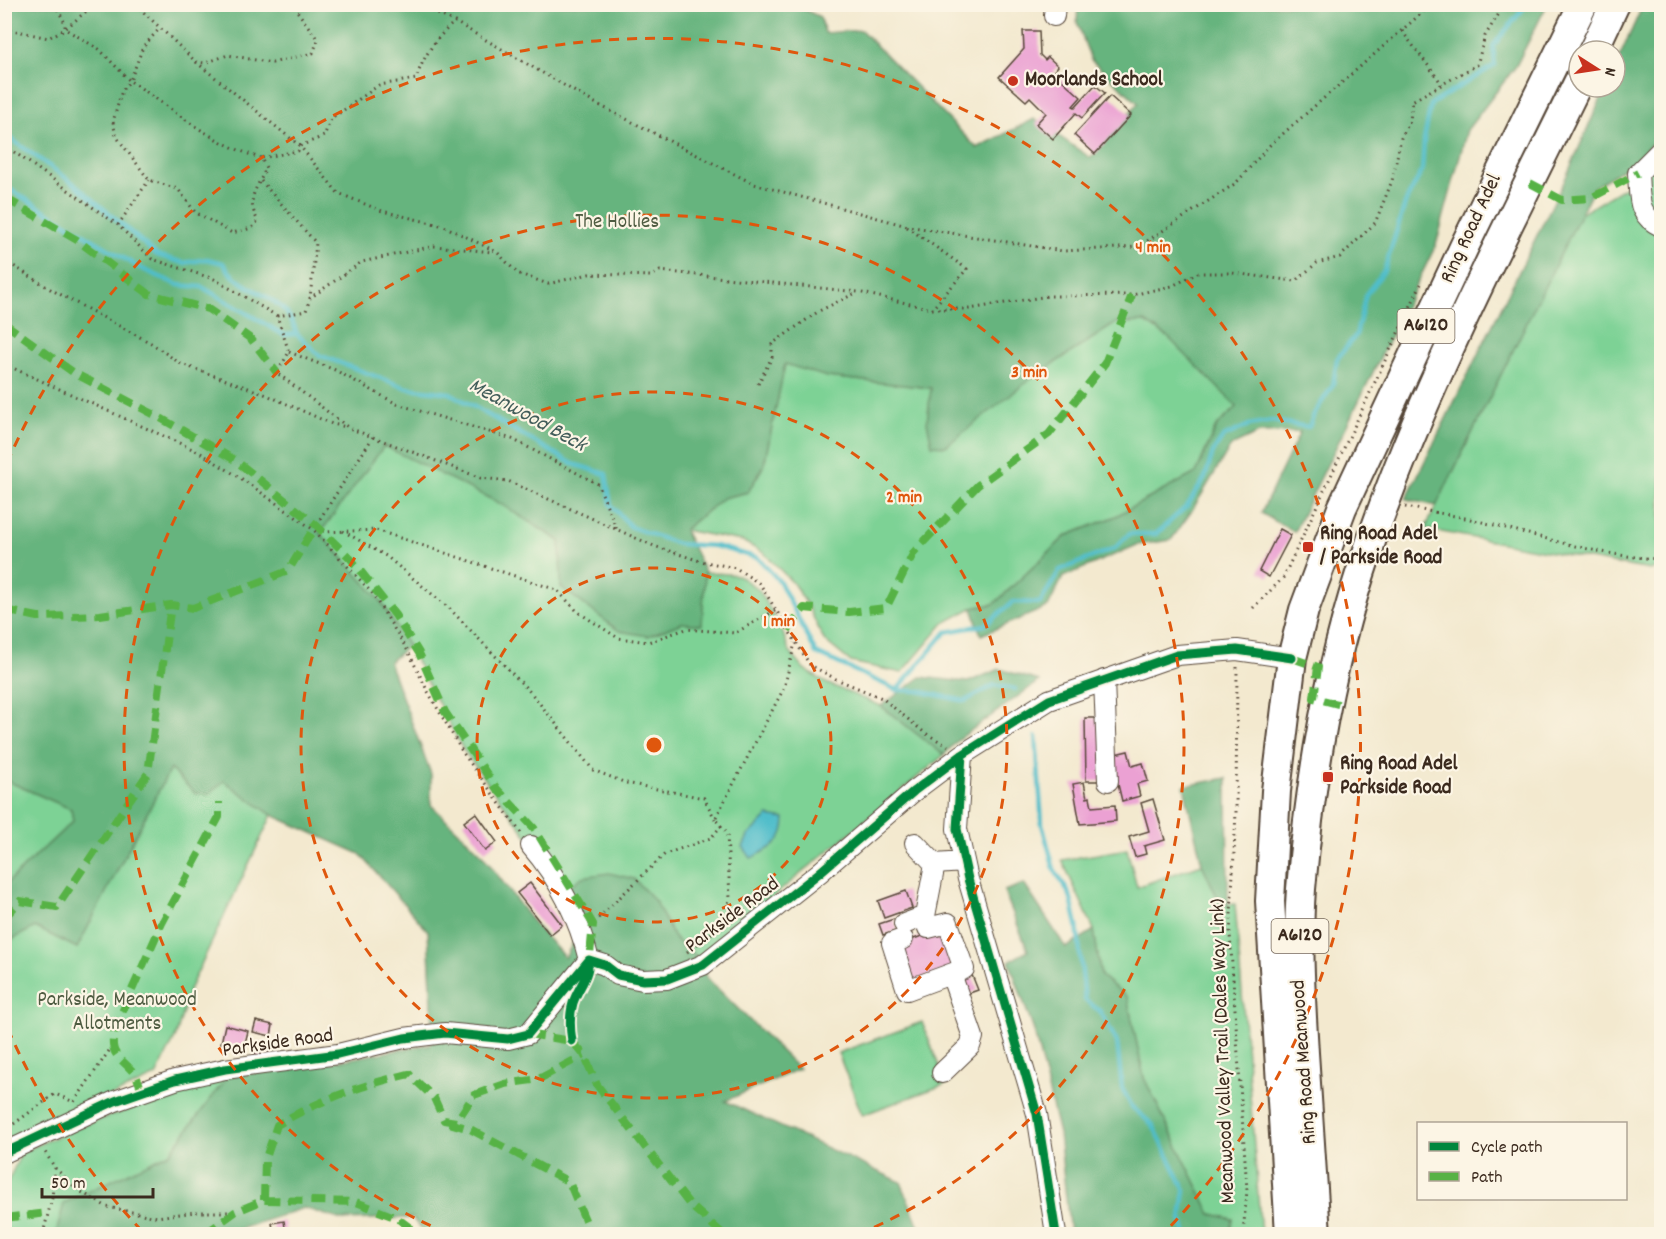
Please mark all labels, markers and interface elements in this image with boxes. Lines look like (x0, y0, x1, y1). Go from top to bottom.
north arrow (1567, 39, 1627, 99)
text: N (1597, 65, 1621, 78)
place label: Moorlands School (1025, 66, 1164, 96)
marker: Moorlands School (1006, 74, 1020, 88)
street label: Ring Road Adel (1434, 169, 1510, 289)
park label: The Hollies (575, 208, 659, 238)
text: 4 min (1135, 236, 1171, 261)
road number: A6120 (1398, 309, 1454, 343)
text: 3 min (1011, 361, 1047, 386)
water label: Meanwood Beck (463, 371, 593, 462)
text: 2 min (886, 486, 922, 511)
place label: Ring Road Adel / Parkside Road (1319, 520, 1443, 574)
marker: Ring Road Adel / Parkside Road (1301, 540, 1315, 554)
text: 1 min (763, 610, 795, 635)
centre of rings (644, 735, 664, 755)
place label: Ring Road Adel Parkside Road (1340, 750, 1458, 804)
marker: Ring Road Adel Parkside Road (1321, 770, 1335, 784)
street label: Parkside Road (679, 870, 787, 962)
street label: Meanwood Valley Trail (Dales Way Link) (1204, 898, 1244, 1204)
road number: A6120 (1272, 919, 1328, 953)
street label: Ring Road Meanwood (1284, 979, 1326, 1145)
park label: Parkside, Meanwood Allotments (37, 986, 197, 1040)
street label: Parkside Road (221, 1021, 335, 1067)
legend (1417, 1122, 1627, 1200)
text: Cycle path (1471, 1136, 1542, 1161)
scale bar (42, 1161, 153, 1199)
text: Path (1471, 1166, 1503, 1191)
text: 50 m (51, 1172, 86, 1197)

